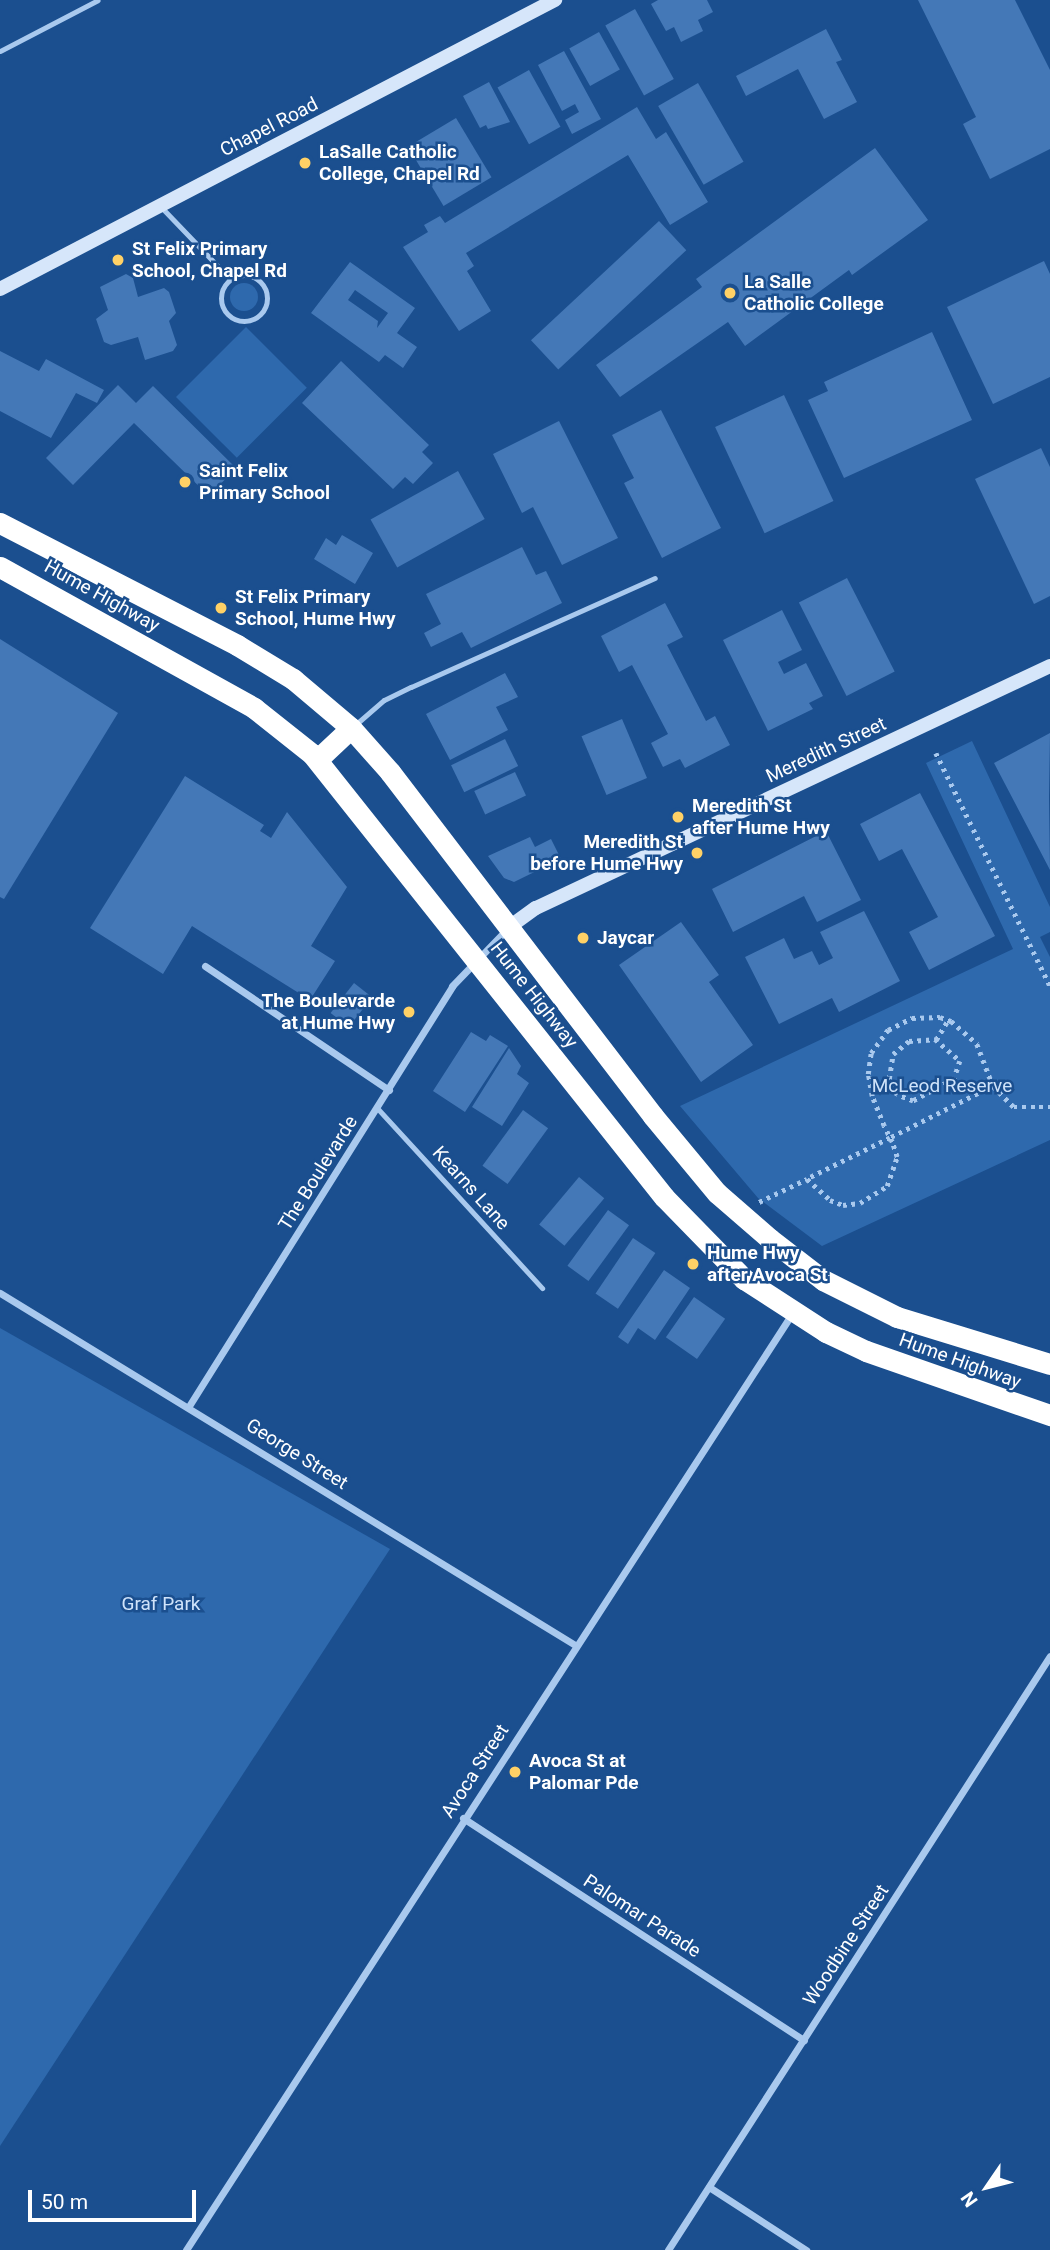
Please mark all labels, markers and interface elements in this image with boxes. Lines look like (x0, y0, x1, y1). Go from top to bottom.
street label: Chapel Road (216, 93, 322, 161)
place label: LaSalle Catholic College, Chapel Rd (319, 141, 480, 185)
marker: LaSalle Catholic College, Chapel Rd (297, 155, 313, 171)
place label: St Felix Primary School, Chapel Rd (132, 238, 287, 282)
marker: St Felix Primary School, Chapel Rd (110, 252, 126, 268)
place label: La Salle Catholic College (744, 271, 884, 315)
marker: La Salle Catholic College (722, 285, 738, 301)
place label: Saint Felix Primary School (199, 460, 330, 504)
marker: Saint Felix Primary School (177, 474, 193, 490)
street label: Hume Highway (40, 555, 164, 637)
place label: St Felix Primary School, Hume Hwy (235, 586, 396, 630)
marker: St Felix Primary School, Hume Hwy (213, 600, 229, 616)
street label: Meredith Street (762, 712, 890, 788)
place label: Meredith St after Hume Hwy (692, 795, 830, 839)
marker: Meredith St after Hume Hwy (670, 809, 686, 825)
place label: Meredith St before Hume Hwy (530, 831, 683, 875)
marker: Meredith St before Hume Hwy (689, 845, 705, 861)
place label: Jaycar (597, 927, 654, 949)
marker: Jaycar (575, 930, 591, 946)
street label: Hume Highway (486, 937, 582, 1053)
place label: The Boulevarde at Hume Hwy (262, 990, 395, 1034)
marker: The Boulevarde at Hume Hwy (401, 1004, 417, 1020)
park label: McLeod Reserve (872, 1075, 1012, 1097)
street label: The Boulevarde (274, 1112, 362, 1234)
street label: Kearns Lane (428, 1141, 514, 1235)
place label: Hume Hwy after Avoca St (707, 1242, 828, 1286)
marker: Hume Hwy after Avoca St (685, 1256, 701, 1272)
street label: Hume Highway (896, 1328, 1024, 1394)
street label: George Street (242, 1414, 352, 1494)
park label: Graf Park (122, 1593, 200, 1615)
street label: Avoca Street (436, 1720, 514, 1822)
place label: Avoca St at Palomar Pde (529, 1750, 638, 1794)
marker: Avoca St at Palomar Pde (507, 1764, 523, 1780)
street label: Palomar Parade (579, 1870, 705, 1962)
street label: Woodbine Street (798, 1880, 894, 2010)
north arrow (952, 2152, 1022, 2222)
scale bar (32, 2176, 200, 2220)
text: N (956, 2187, 983, 2211)
text: 50 m (41, 2190, 88, 2214)

